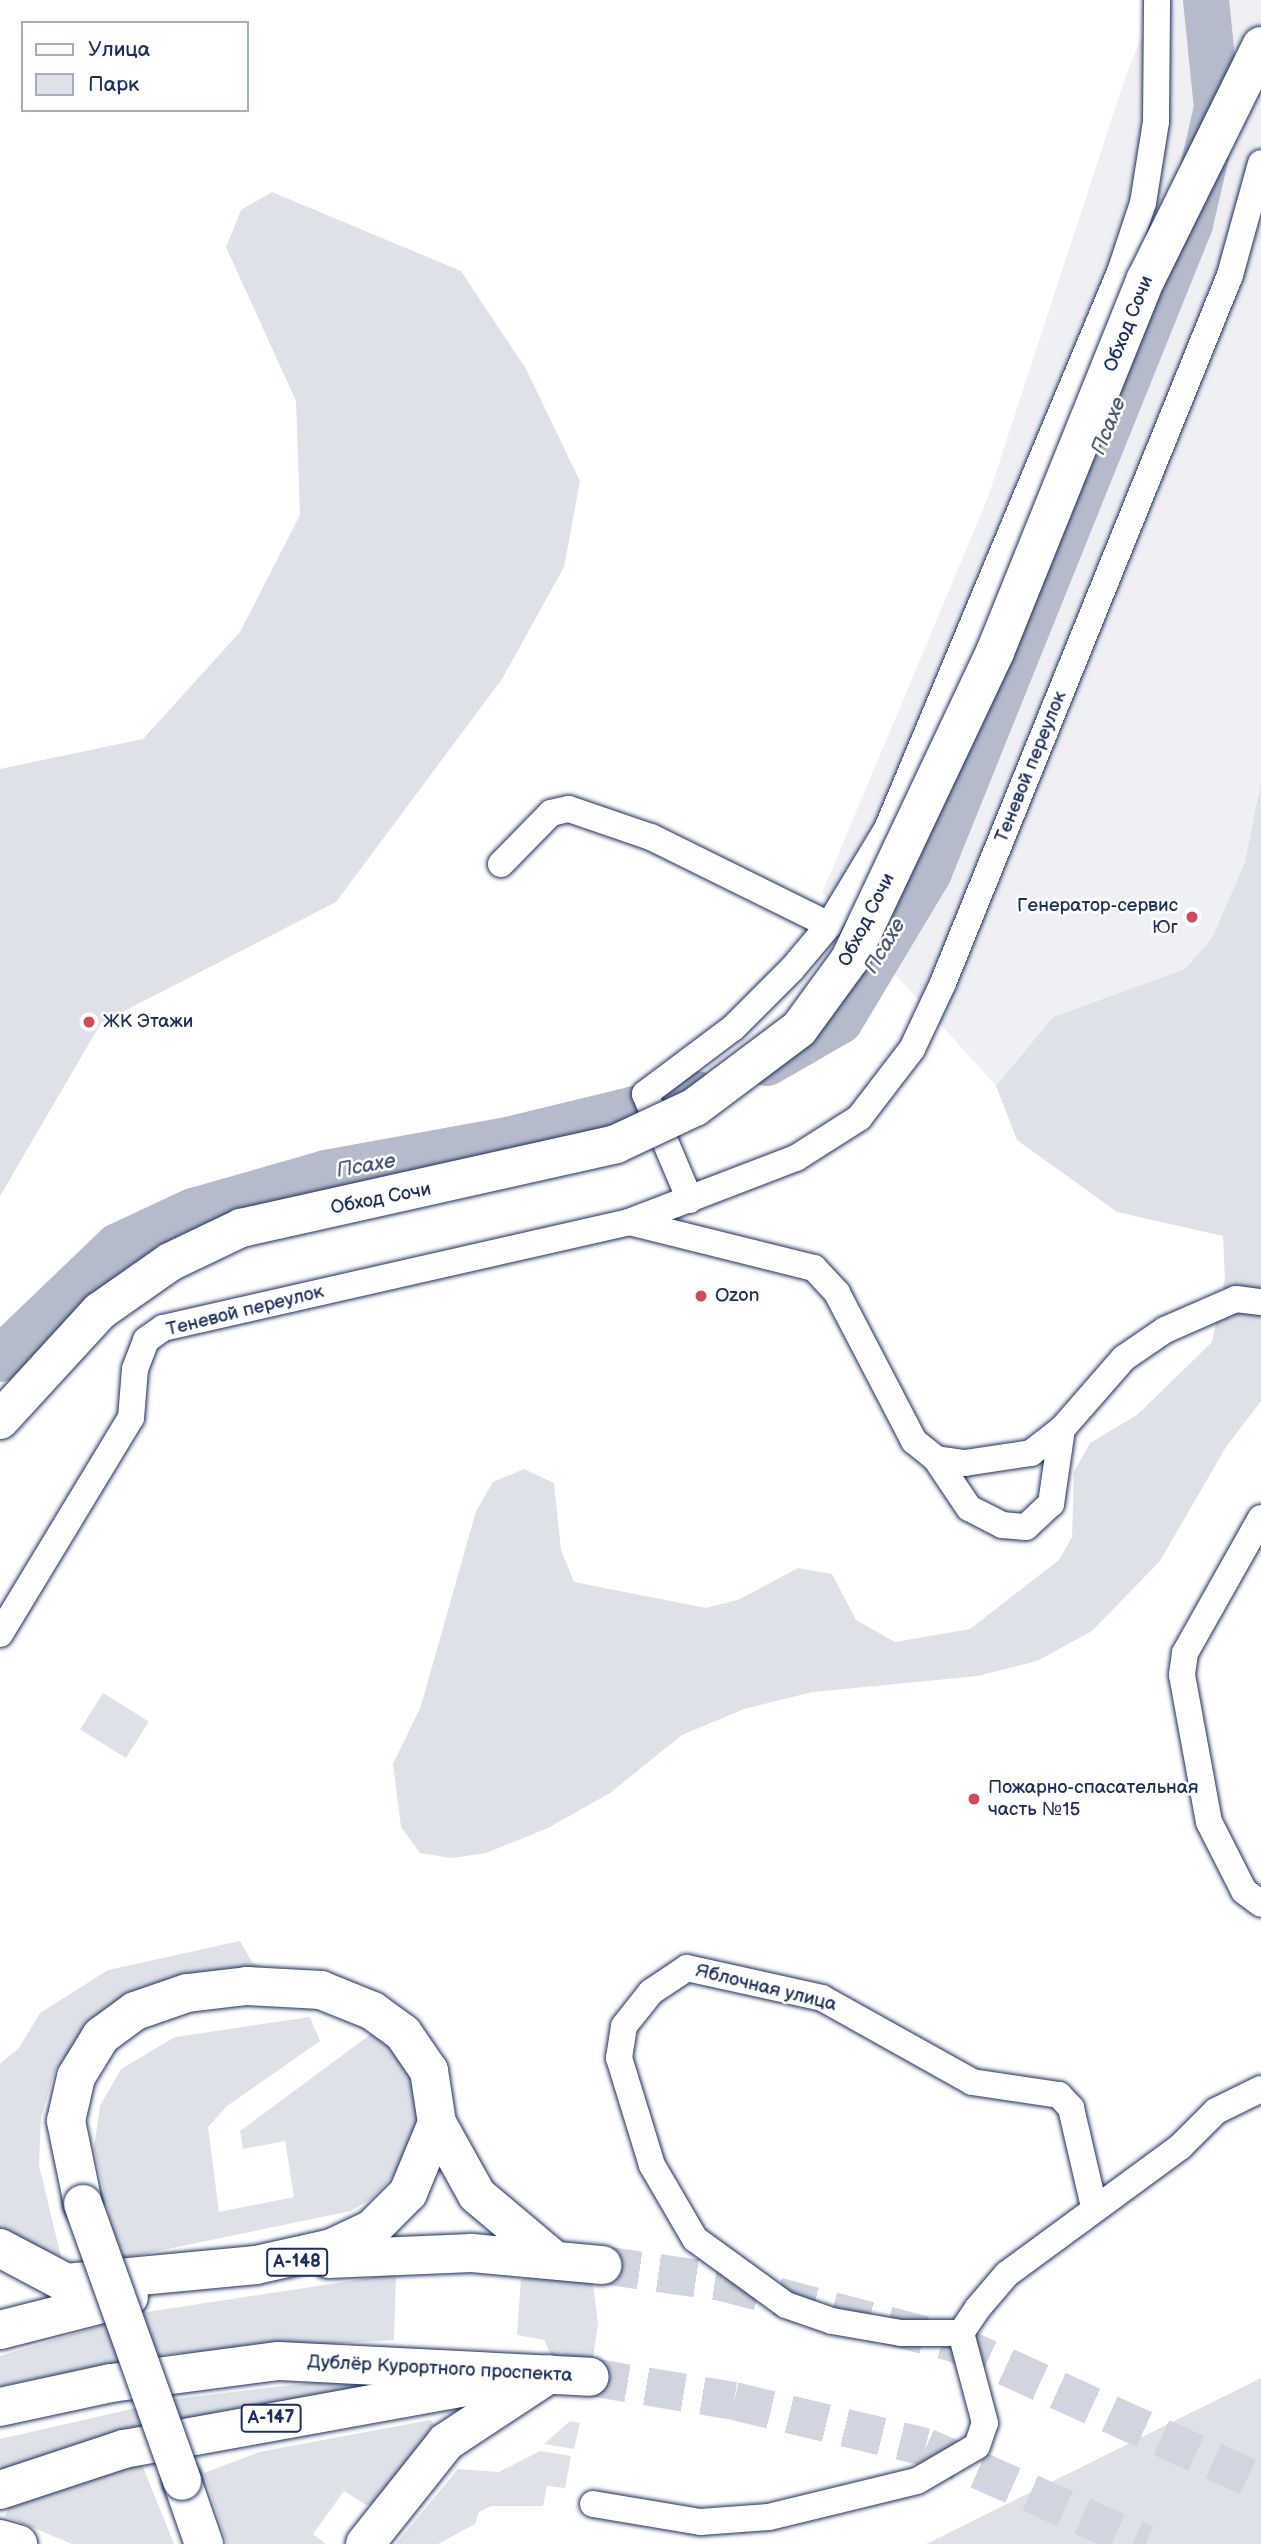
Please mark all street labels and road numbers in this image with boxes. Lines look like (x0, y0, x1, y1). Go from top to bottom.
street label: Обход Сочи (1099, 273, 1159, 375)
street label: Теневой переулок (990, 688, 1072, 846)
street label: Обход Сочи (834, 869, 900, 971)
street label: Обход Сочи (329, 1178, 433, 1220)
street label: Теневой переулок (164, 1280, 326, 1342)
street label: Яблочная улица (693, 1959, 839, 2017)
road number: А-148 (266, 2248, 328, 2276)
street label: Дублёр Курортного проспекта (307, 2351, 573, 2387)
road number: А-147 (240, 2404, 302, 2432)

